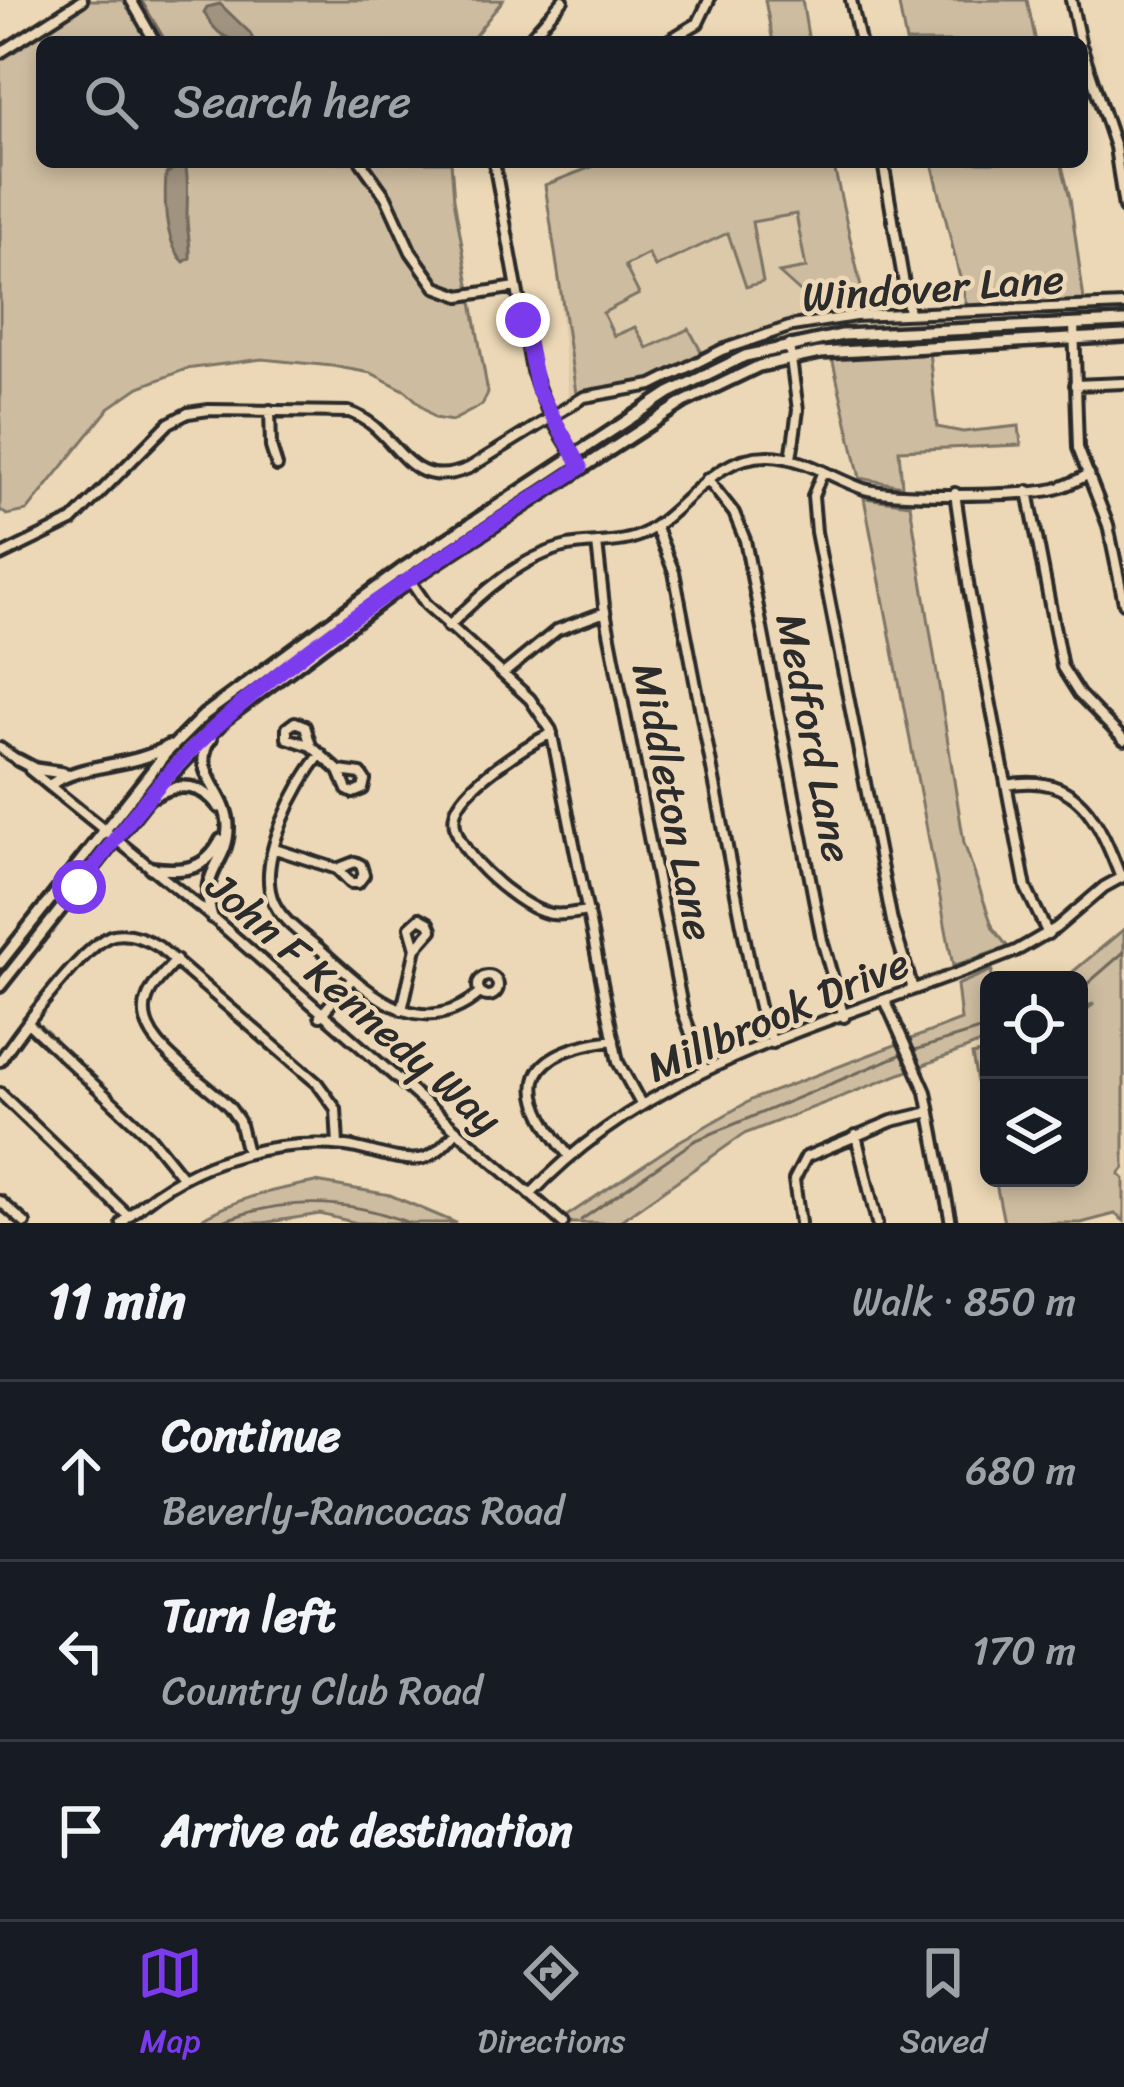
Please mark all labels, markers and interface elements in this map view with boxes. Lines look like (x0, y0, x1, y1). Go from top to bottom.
search box (36, 36, 1088, 168)
text: Search here (174, 62, 411, 142)
icon: search (78, 69, 144, 135)
street label: Windover Lane (799, 242, 1067, 334)
route end (496, 293, 550, 347)
street label: Medford Lane (754, 607, 874, 869)
street label: Middleton Lane (610, 657, 736, 947)
street label: John F Kennedy Way (187, 851, 520, 1154)
route start (52, 860, 106, 914)
street label: Millbrook Drive (635, 926, 921, 1104)
map controls (980, 971, 1088, 1187)
button: locate (980, 971, 1088, 1079)
button: layers (980, 1079, 1088, 1187)
text: 11 min (48, 1256, 186, 1346)
text: Walk · 850 m (852, 1267, 1076, 1336)
text: Continue (162, 1396, 341, 1476)
text: 680 m (966, 1436, 1076, 1505)
icon: ahead (48, 1438, 114, 1504)
text: Beverly-Rancocas Road (162, 1476, 564, 1545)
text: Turn left (162, 1576, 335, 1656)
text: 170 m (972, 1616, 1076, 1685)
icon: left (48, 1618, 114, 1684)
text: Country Club Road (162, 1656, 482, 1725)
text: Arrive at destination (162, 1791, 572, 1871)
icon: arrive (48, 1798, 114, 1864)
tab: Map (137, 1940, 203, 2070)
tab: Directions (478, 1940, 625, 2070)
tab: Saved (900, 1940, 987, 2070)

